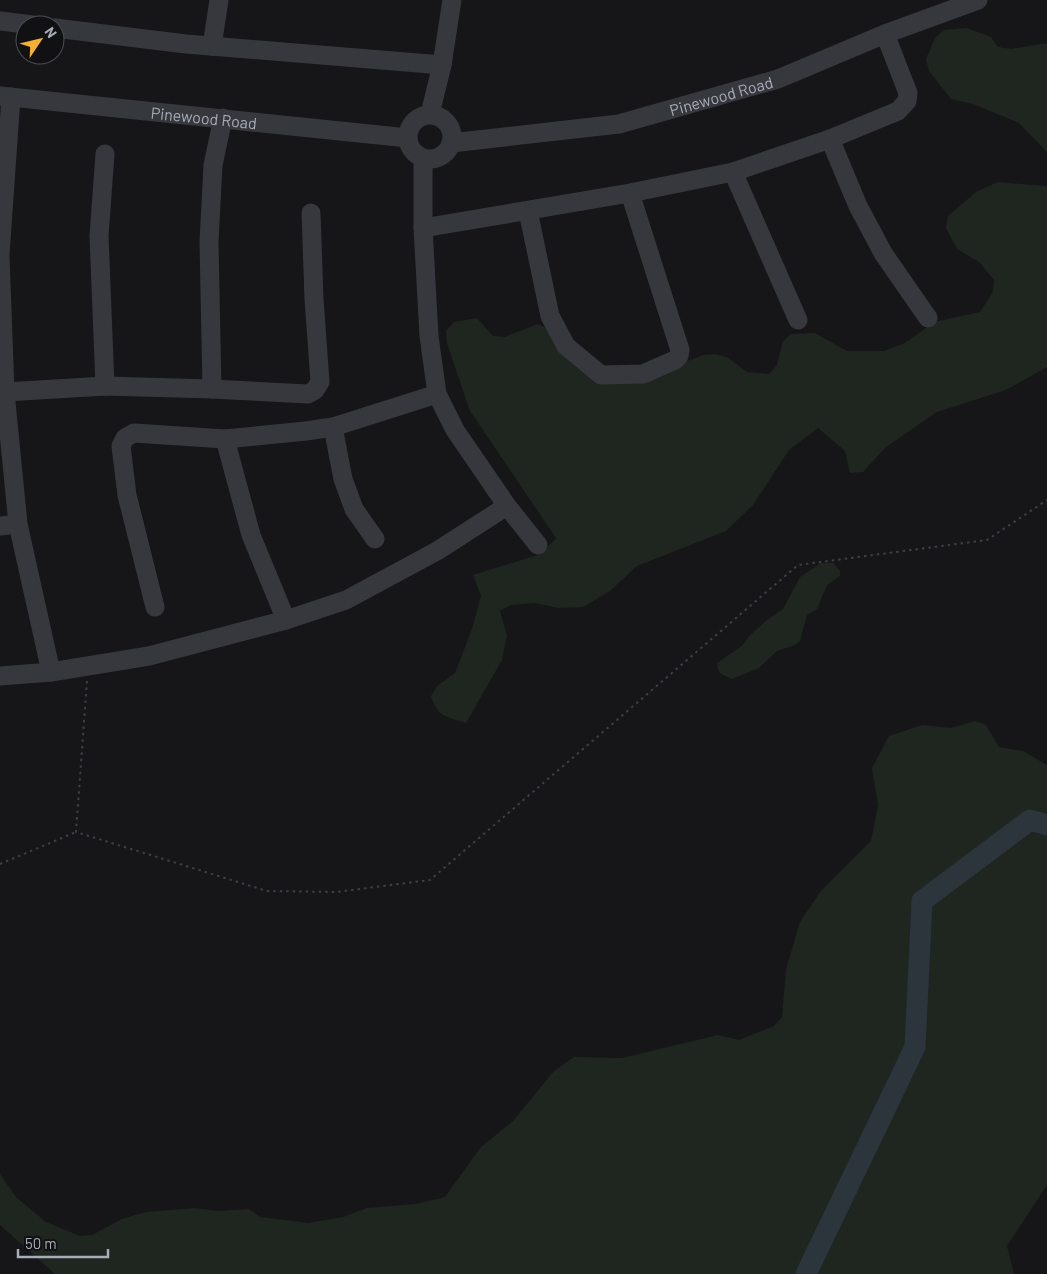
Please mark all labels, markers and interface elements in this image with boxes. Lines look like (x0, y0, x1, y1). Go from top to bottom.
north arrow (15, 15, 65, 65)
text: N (41, 24, 61, 41)
street label: Pinewood Road (667, 72, 775, 119)
street label: Pinewood Road (150, 102, 258, 132)
scale bar (18, 1226, 108, 1258)
text: 50 m (25, 1234, 57, 1252)

